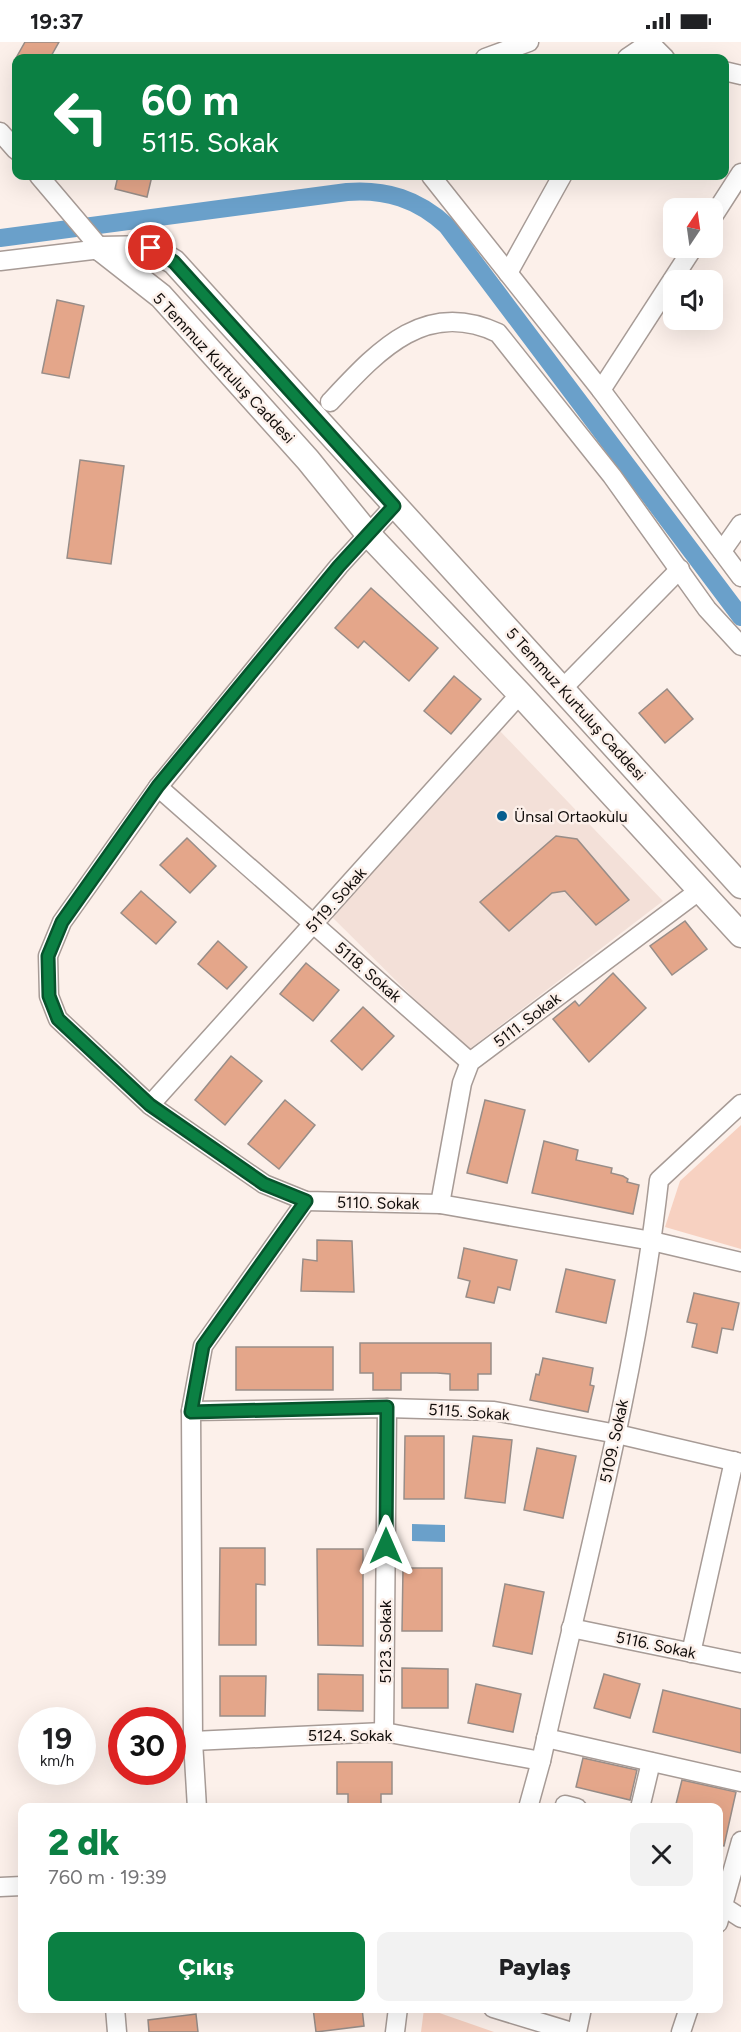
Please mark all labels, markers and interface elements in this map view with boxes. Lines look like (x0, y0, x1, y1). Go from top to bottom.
text: 19:37 (30, 8, 83, 35)
text: 60 m (141, 75, 239, 126)
icon: left (42, 78, 120, 156)
text: 5115. Sokak (141, 126, 279, 159)
north arrow (663, 198, 723, 258)
map controls (663, 198, 723, 330)
pin (125, 222, 176, 273)
icon: arrive (134, 231, 167, 264)
button: sound (663, 270, 723, 330)
street label: 5 Temmuz Kurtuluş Caddesi (149, 289, 299, 447)
street label: 5 Temmuz Kurtuluş Caddesi (502, 624, 650, 784)
place label: Ünsal Ortaokulu (514, 807, 628, 826)
marker: Ünsal Ortaokulu (495, 809, 509, 823)
street label: 5119. Sokak (302, 863, 370, 937)
street label: 5118. Sokak (331, 938, 405, 1006)
street label: 5111. Sokak (490, 989, 564, 1051)
street label: 5110. Sokak (337, 1193, 420, 1213)
street label: 5109. Sokak (596, 1397, 632, 1485)
street label: 5115. Sokak (428, 1400, 511, 1424)
position arrow (354, 1514, 418, 1578)
street label: 5123. Sokak (376, 1600, 395, 1684)
street label: 5116. Sokak (614, 1627, 698, 1663)
speed limit sign: 30 (108, 1707, 186, 1785)
text: 19 (42, 1720, 72, 1757)
street label: 5124. Sokak (308, 1726, 393, 1745)
text: km/h (40, 1752, 74, 1770)
text: 2 dk (48, 1821, 119, 1864)
button: close (630, 1823, 693, 1886)
text: 760 m · 19:39 (48, 1865, 167, 1889)
button: Çıkış (48, 1932, 365, 2001)
button: Paylaş (377, 1932, 693, 2001)

